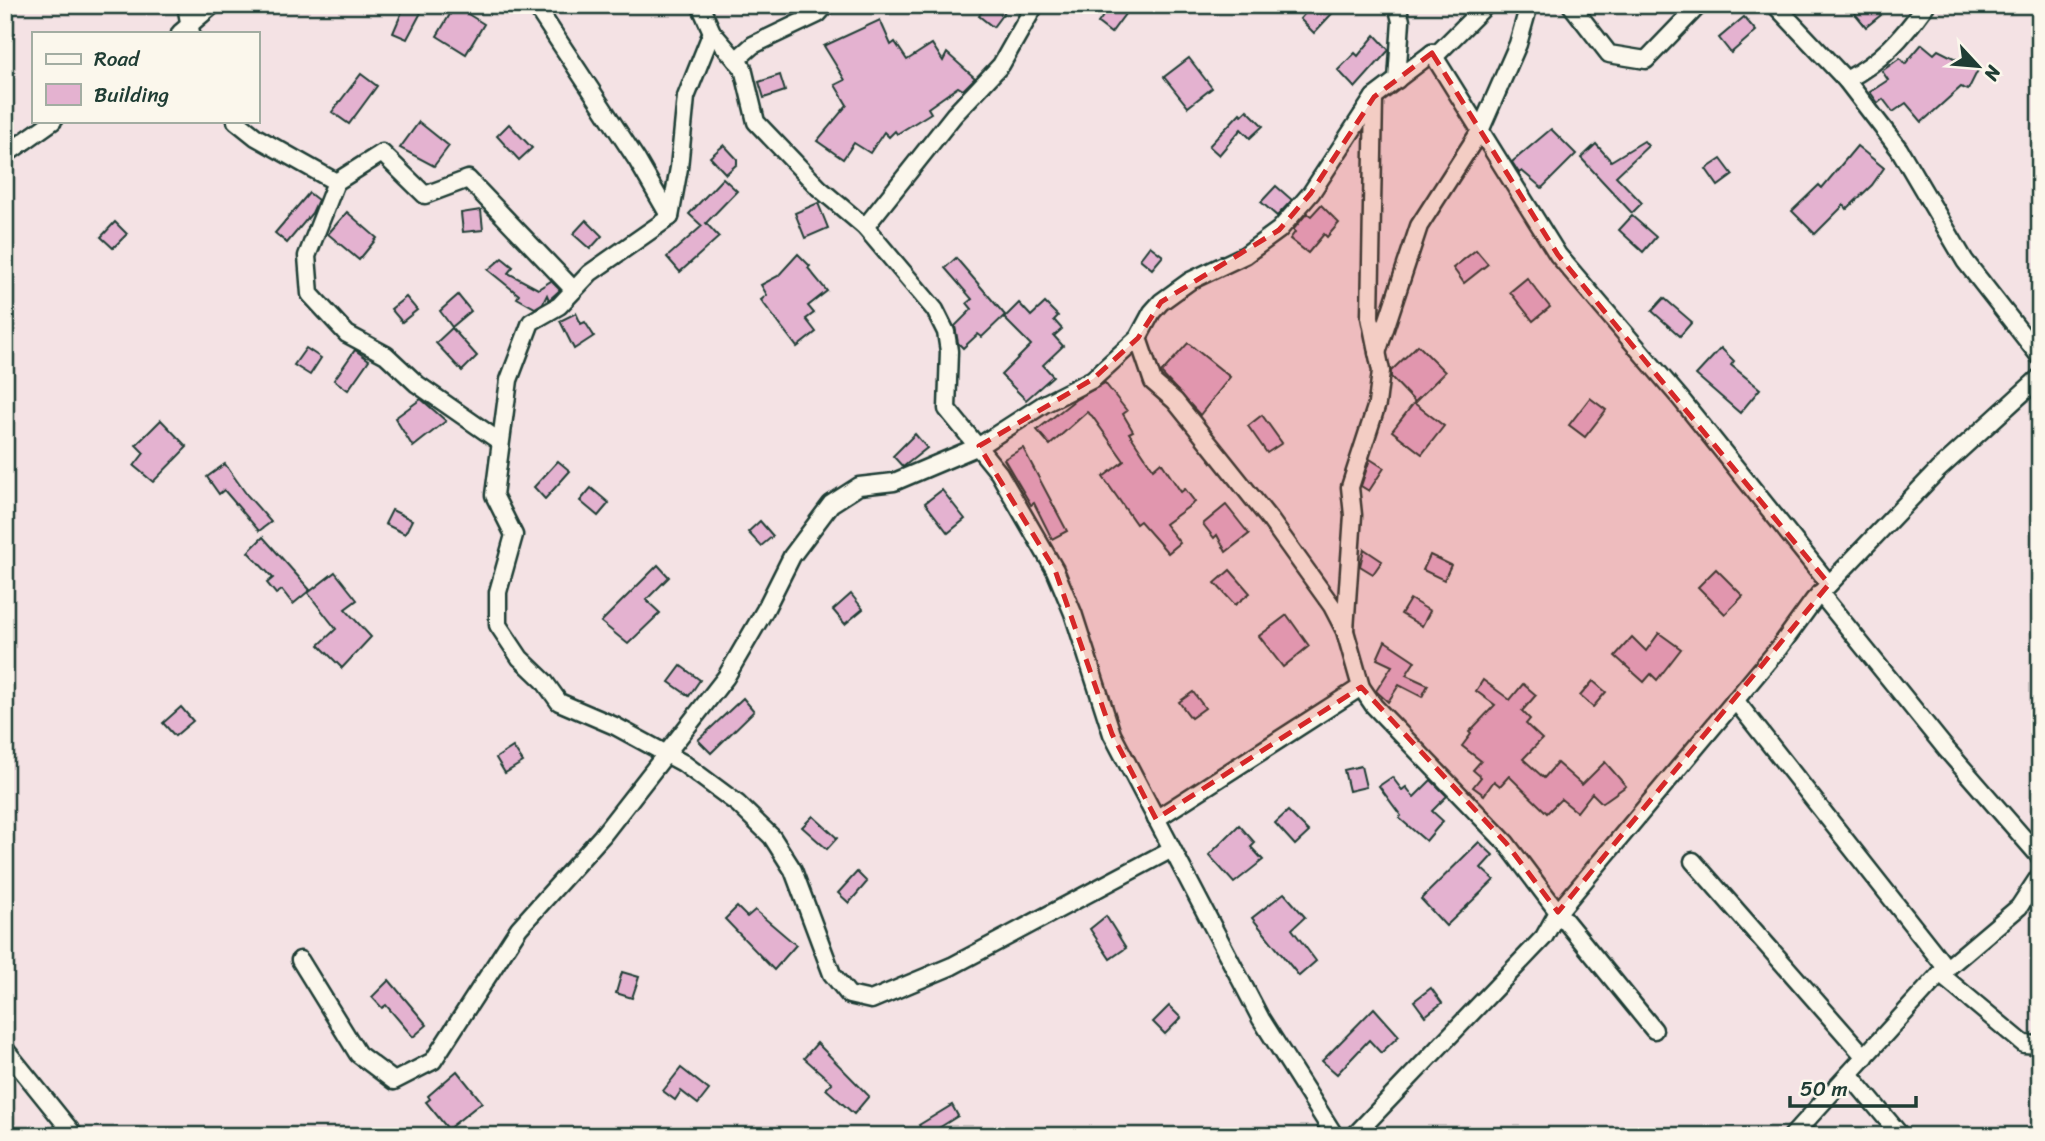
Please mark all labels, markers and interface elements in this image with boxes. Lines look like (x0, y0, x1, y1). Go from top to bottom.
legend (32, 32, 259, 122)
north arrow (1944, 32, 2014, 102)
text: Road (94, 40, 141, 78)
text: N (1975, 59, 2011, 87)
text: Building (94, 76, 170, 114)
scale bar (1790, 1064, 1916, 1108)
text: 50 m (1800, 1070, 1848, 1108)

